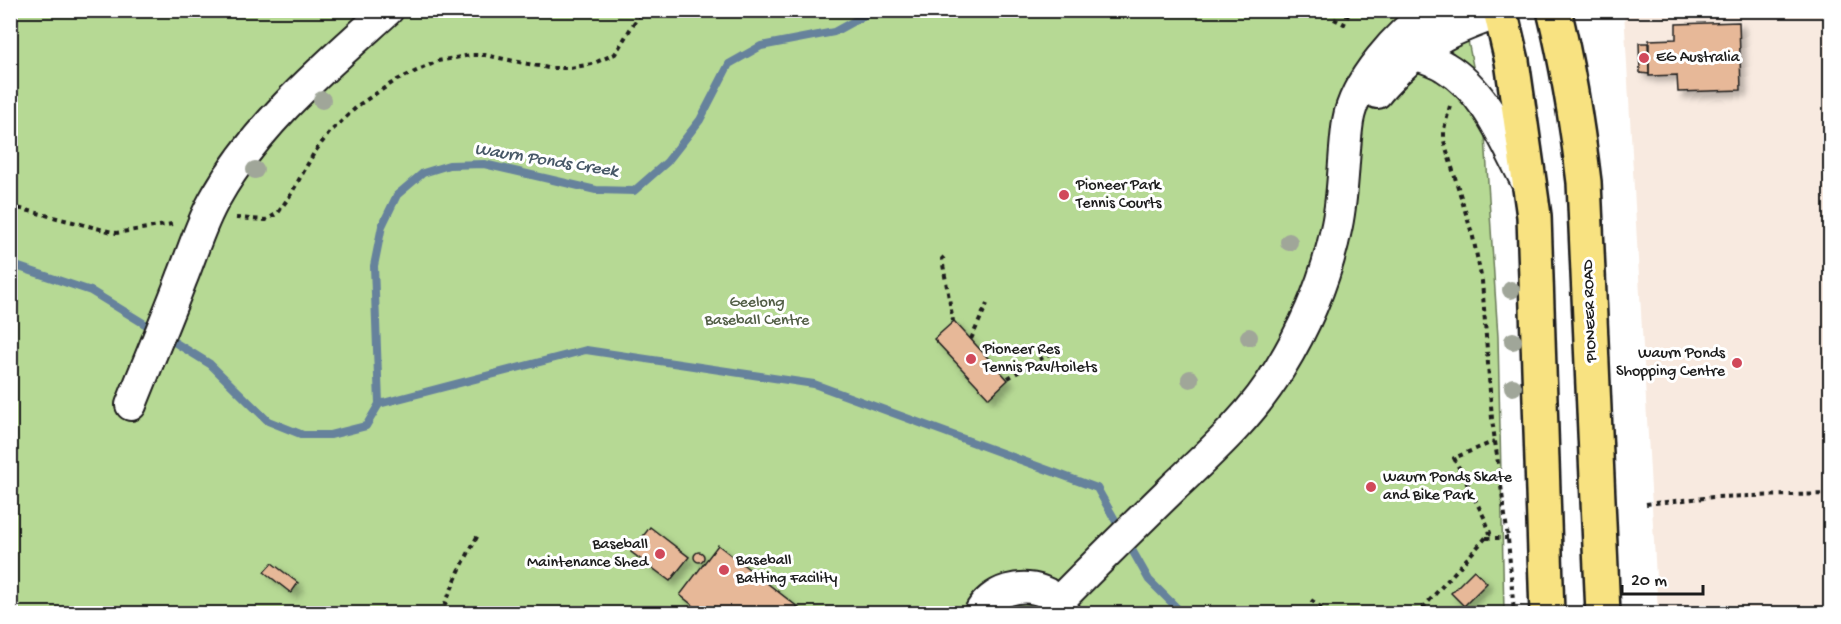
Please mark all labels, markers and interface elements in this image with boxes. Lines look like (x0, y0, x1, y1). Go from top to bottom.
place label: EG Australia (1656, 49, 1741, 68)
marker: EG Australia (1637, 51, 1651, 65)
water label: Waurn Ponds Creek (473, 139, 621, 183)
place label: Pioneer Park Tennis Courts (1075, 177, 1163, 214)
marker: Pioneer Park Tennis Courts (1057, 188, 1071, 202)
street label: PIONEER ROAD (1580, 259, 1602, 364)
park label: Geelong Baseball Centre (704, 294, 810, 331)
place label: Pioneer Res Tennis Pav/toilets (982, 341, 1098, 378)
place label: Waurn Ponds Shopping Centre (1616, 345, 1726, 382)
marker: Pioneer Res Tennis Pav/toilets (964, 352, 978, 366)
marker: Waurn Ponds Shopping Centre (1730, 356, 1744, 370)
place label: Waurn Ponds Skate and Bike Park (1383, 469, 1513, 506)
marker: Waurn Ponds Skate and Bike Park (1364, 480, 1378, 494)
place label: Baseball Maintenance Shed (527, 536, 650, 573)
marker: Baseball Maintenance Shed (653, 547, 667, 561)
place label: Baseball Batting Facility (735, 552, 838, 589)
scale bar (1622, 558, 1703, 596)
marker: Baseball Batting Facility (717, 563, 731, 577)
text: 20 m (1631, 571, 1667, 592)

